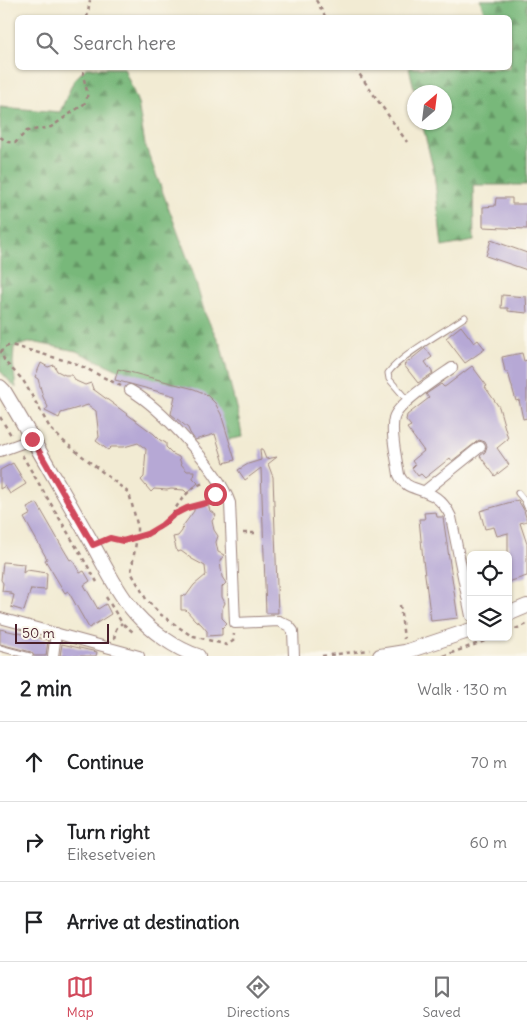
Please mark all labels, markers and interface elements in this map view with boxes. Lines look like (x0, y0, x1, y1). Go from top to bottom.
search box (15, 15, 512, 70)
icon: search (33, 29, 61, 57)
text: Search here (73, 31, 176, 55)
north arrow (407, 85, 452, 130)
route end (21, 428, 44, 451)
route start (204, 483, 227, 506)
map controls (467, 551, 512, 641)
button: locate (467, 551, 512, 596)
button: layers (467, 596, 512, 641)
scale bar (15, 621, 109, 644)
text: 50 m (22, 624, 55, 642)
text: 2 min (20, 675, 72, 702)
text: Walk · 130 m (417, 679, 507, 699)
icon: ahead (20, 748, 48, 776)
text: Continue (67, 750, 144, 774)
text: 70 m (471, 752, 507, 772)
text: Turn right (67, 820, 150, 844)
icon: right (20, 828, 48, 856)
text: 60 m (469, 832, 507, 852)
text: Eikesetveien (67, 844, 156, 864)
icon: arrive (20, 908, 48, 936)
text: Arrive at destination (67, 910, 240, 934)
tab: Map (66, 973, 94, 1021)
tab: Directions (227, 973, 290, 1021)
tab: Saved (422, 973, 461, 1021)

